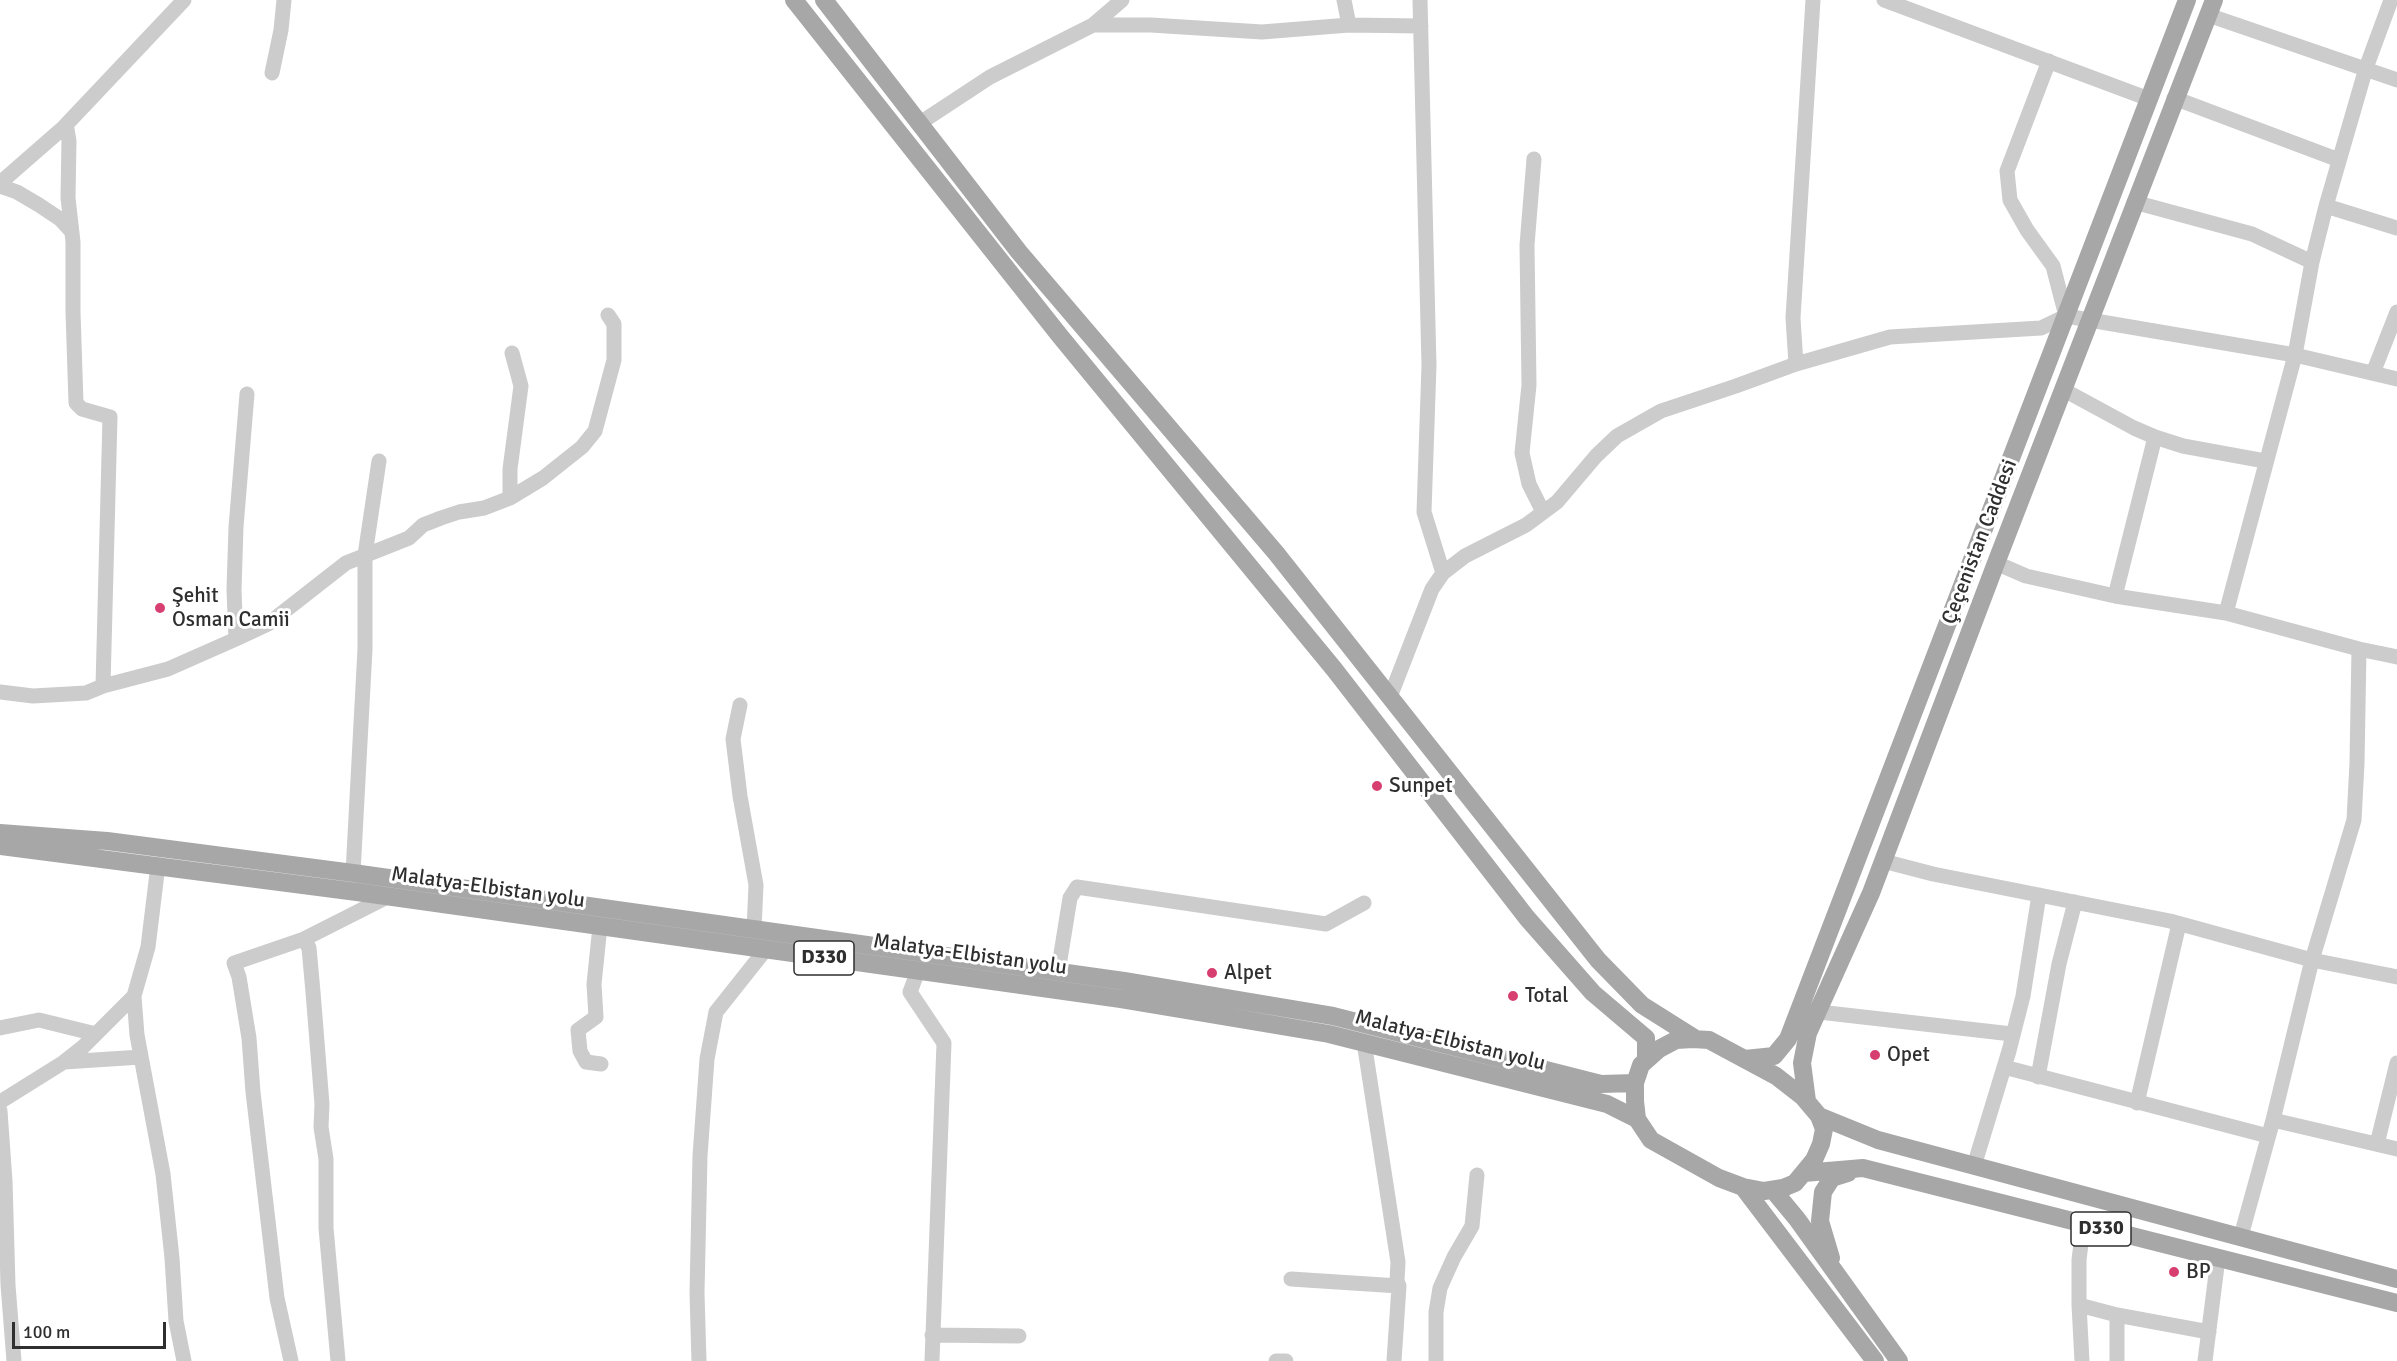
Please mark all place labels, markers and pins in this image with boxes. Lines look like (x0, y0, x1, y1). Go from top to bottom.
place label: Şehit Osman Camii (172, 583, 290, 633)
marker: Şehit Osman Camii (153, 601, 167, 615)
place label: Sunpet (1389, 773, 1453, 799)
marker: Sunpet (1370, 779, 1384, 793)
place label: Alpet (1224, 960, 1272, 986)
marker: Alpet (1205, 966, 1219, 980)
place label: Total (1525, 983, 1568, 1009)
marker: Total (1506, 989, 1520, 1003)
place label: Opet (1887, 1042, 1930, 1068)
marker: Opet (1868, 1048, 1882, 1062)
place label: BP (2186, 1259, 2211, 1285)
marker: BP (2167, 1265, 2181, 1279)

